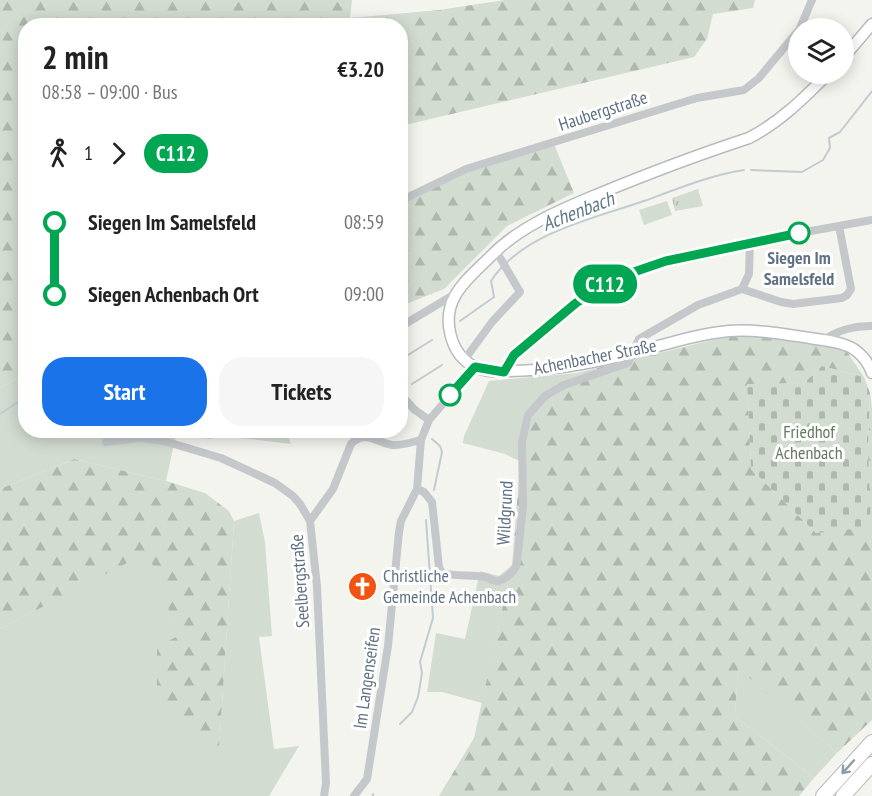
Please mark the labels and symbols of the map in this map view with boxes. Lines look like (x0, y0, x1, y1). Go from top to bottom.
street label: Haubergstraße (556, 85, 650, 136)
water label: Achenbach (538, 185, 619, 237)
marker: Siegen Im Samelsfeld (788, 222, 810, 244)
place label: Siegen Im Samelsfeld (764, 246, 834, 290)
line badge: C112 (563, 264, 647, 304)
street label: Achenbacher Straße (532, 333, 658, 380)
unlabelled marker (439, 384, 461, 406)
park label: Friedhof Achenbach (775, 420, 843, 464)
street label: Wildgrund (491, 480, 518, 546)
street label: Seelbergstraße (285, 533, 314, 629)
place label: Christliche Gemeinde Achenbach (383, 564, 516, 608)
church icon: Christliche Gemeinde Achenbach (346, 570, 378, 602)
street label: Im Langenseifen (348, 626, 385, 730)
one-way arrow (841, 760, 856, 775)

